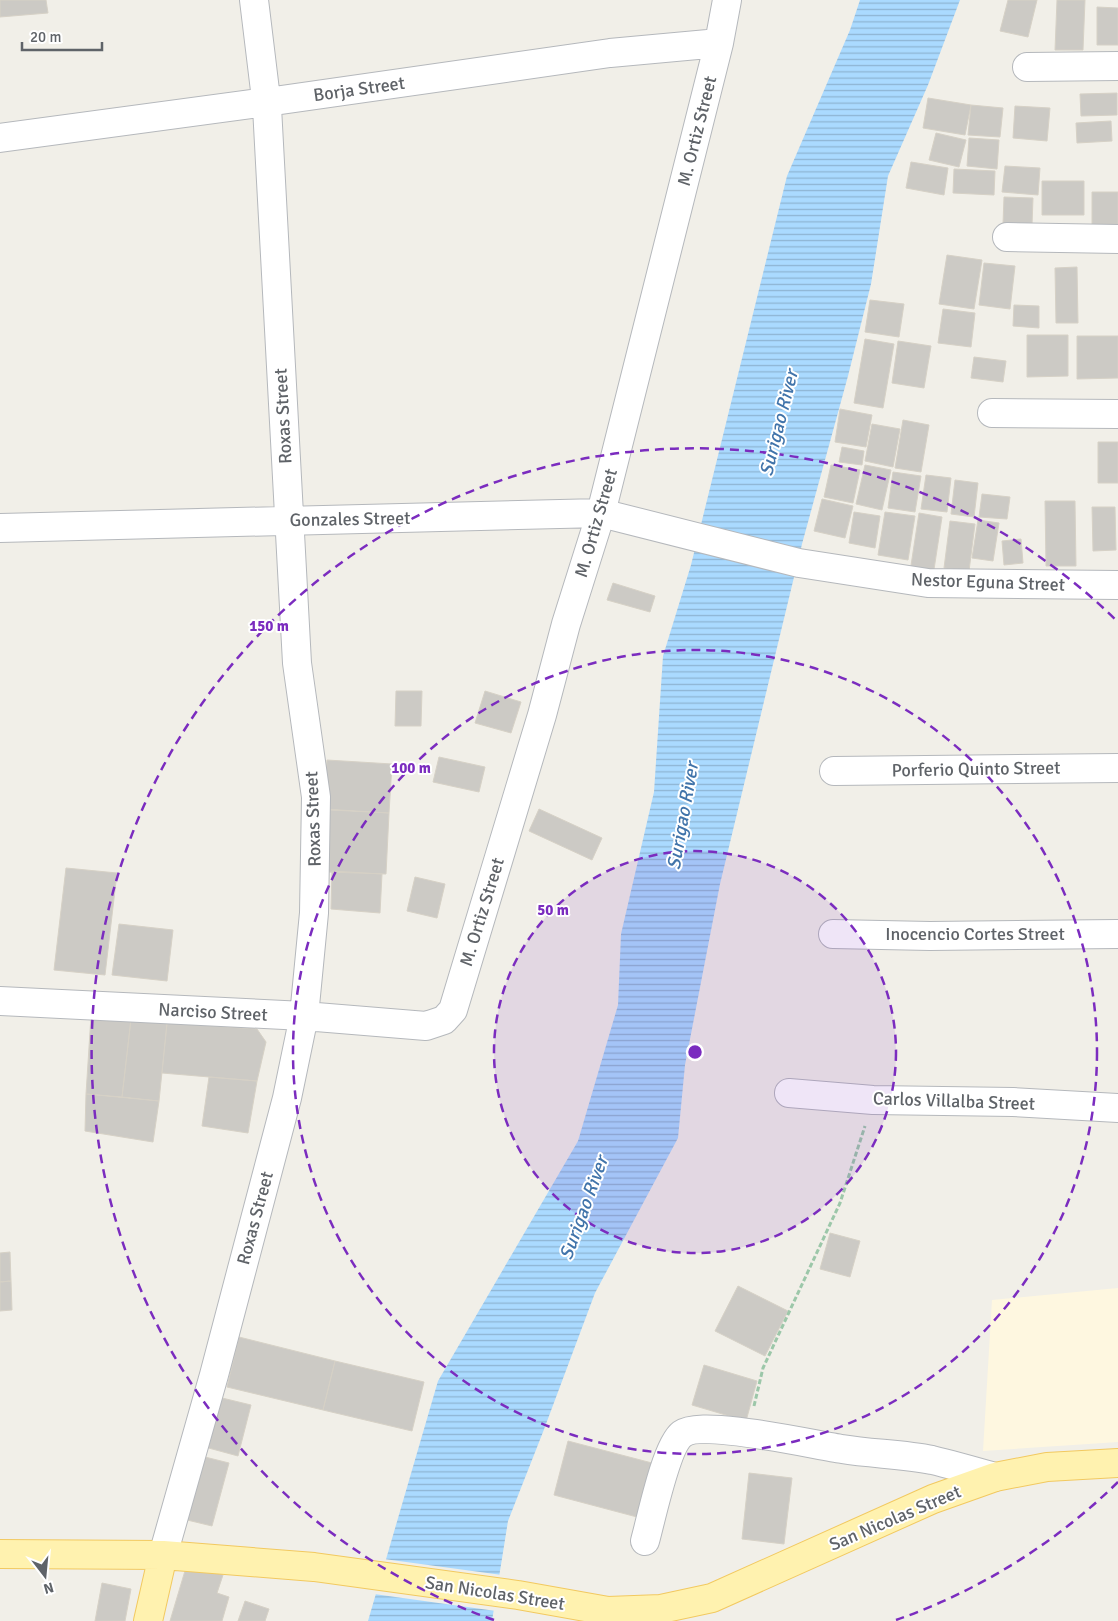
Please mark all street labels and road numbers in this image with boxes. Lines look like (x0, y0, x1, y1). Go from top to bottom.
street label: Borja Street (312, 72, 406, 106)
street label: M. Ortiz Street (673, 74, 721, 188)
street label: Roxas Street (270, 368, 296, 464)
street label: M. Ortiz Street (570, 466, 622, 580)
street label: Gonzales Street (289, 507, 411, 531)
street label: Nestor Eguna Street (910, 568, 1066, 596)
street label: Porferio Quinto Street (891, 757, 1061, 781)
street label: Roxas Street (300, 771, 326, 867)
street label: M. Ortiz Street (455, 855, 509, 969)
street label: Inocencio Cortes Street (885, 923, 1065, 945)
street label: Narciso Street (158, 998, 268, 1026)
street label: Carlos Villalba Street (873, 1087, 1035, 1115)
street label: Roxas Street (232, 1169, 278, 1267)
street label: San Nicolas Street (826, 1480, 964, 1556)
street label: San Nicolas Street (424, 1571, 566, 1615)

